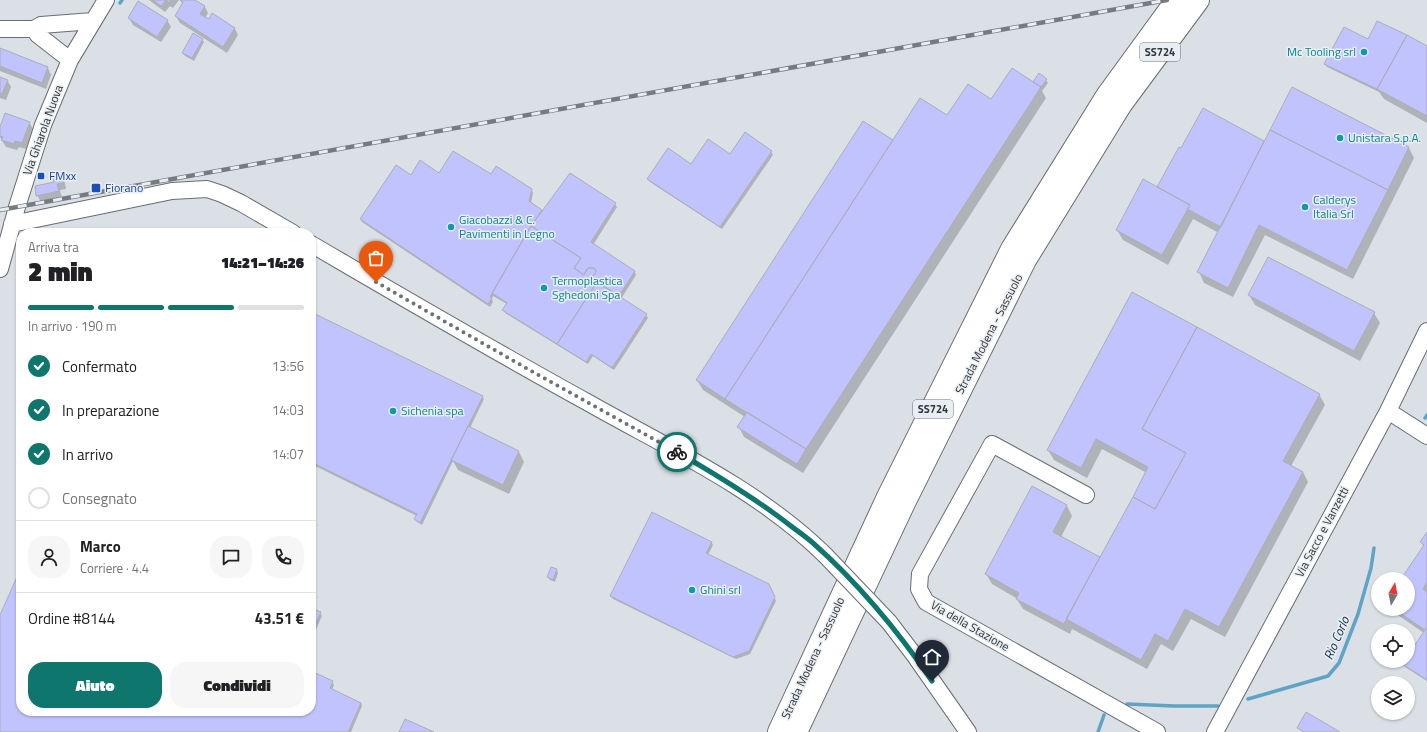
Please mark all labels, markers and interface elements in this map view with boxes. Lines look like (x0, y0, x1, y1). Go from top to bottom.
place label: Mc Tooling srl (1287, 42, 1356, 61)
road number: SS724 (1140, 43, 1180, 61)
marker: Mc Tooling srl (1359, 47, 1369, 57)
street label: Via Ghiarola Nuova (17, 82, 68, 178)
place label: Unistara S.p.A. (1348, 128, 1421, 147)
marker: Unistara S.p.A. (1335, 133, 1345, 143)
place label: FMxx (49, 166, 77, 185)
marker: FMxx (36, 171, 46, 181)
place label: Fiorano (105, 178, 143, 197)
marker: Fiorano (90, 182, 102, 194)
place label: Calderys Italia Srl (1313, 190, 1357, 223)
marker: Calderys Italia Srl (1300, 202, 1310, 212)
place label: Giacobazzi & C. Pavimenti in Legno (459, 210, 555, 243)
marker: Giacobazzi & C. Pavimenti in Legno (446, 222, 456, 232)
text: Arriva tra (28, 237, 79, 257)
pin (359, 241, 393, 282)
icon: bag (365, 247, 387, 269)
text: 14:21–14:26 (221, 251, 304, 274)
text: 2 min (28, 252, 93, 291)
street label: Strada Modena - Sassuolo (950, 270, 1027, 397)
place label: Termoplastica Sghedoni Spa (552, 271, 623, 304)
marker: Termoplastica Sghedoni Spa (539, 283, 549, 293)
text: In arrivo · 190 m (28, 316, 117, 336)
icon: check (28, 355, 50, 377)
text: Confermato (62, 355, 137, 378)
text: 13:56 (272, 356, 304, 376)
icon: check (28, 399, 50, 421)
text: In preparazione (62, 399, 159, 422)
text: 14:03 (272, 400, 304, 420)
road number: SS724 (913, 400, 953, 418)
place label: Sichenia spa (401, 401, 464, 420)
marker: Sichenia spa (388, 406, 398, 416)
courier (657, 432, 697, 472)
icon: bike (666, 441, 688, 463)
icon: check (28, 443, 50, 465)
text: In arrivo (62, 443, 113, 466)
text: 14:07 (272, 444, 304, 464)
street label: Via Sacco e Vanzetti (1290, 483, 1354, 581)
text: Consegnato (62, 487, 137, 510)
text: Marco (80, 535, 121, 558)
button: person (28, 536, 70, 578)
button: chat (210, 536, 252, 578)
button: phone (262, 536, 304, 578)
text: Corriere · 4.4 (80, 558, 149, 578)
north arrow (1371, 572, 1415, 616)
map controls (1371, 572, 1415, 720)
place label: Ghini srl (700, 580, 741, 599)
marker: Ghini srl (687, 585, 697, 595)
street label: Strada Modena - Sassuolo (776, 593, 849, 722)
street label: Via della Stazione (927, 595, 1013, 656)
text: Ordine #8144 (28, 607, 115, 630)
text: 43.51 € (255, 607, 304, 630)
water label: Rio Corlo (1318, 613, 1354, 663)
button: locate (1371, 624, 1415, 668)
pin (915, 640, 949, 681)
icon: home (921, 646, 943, 668)
button: Aiuto (28, 662, 162, 708)
button: Condividi (170, 662, 304, 708)
button: layers (1371, 676, 1415, 720)

